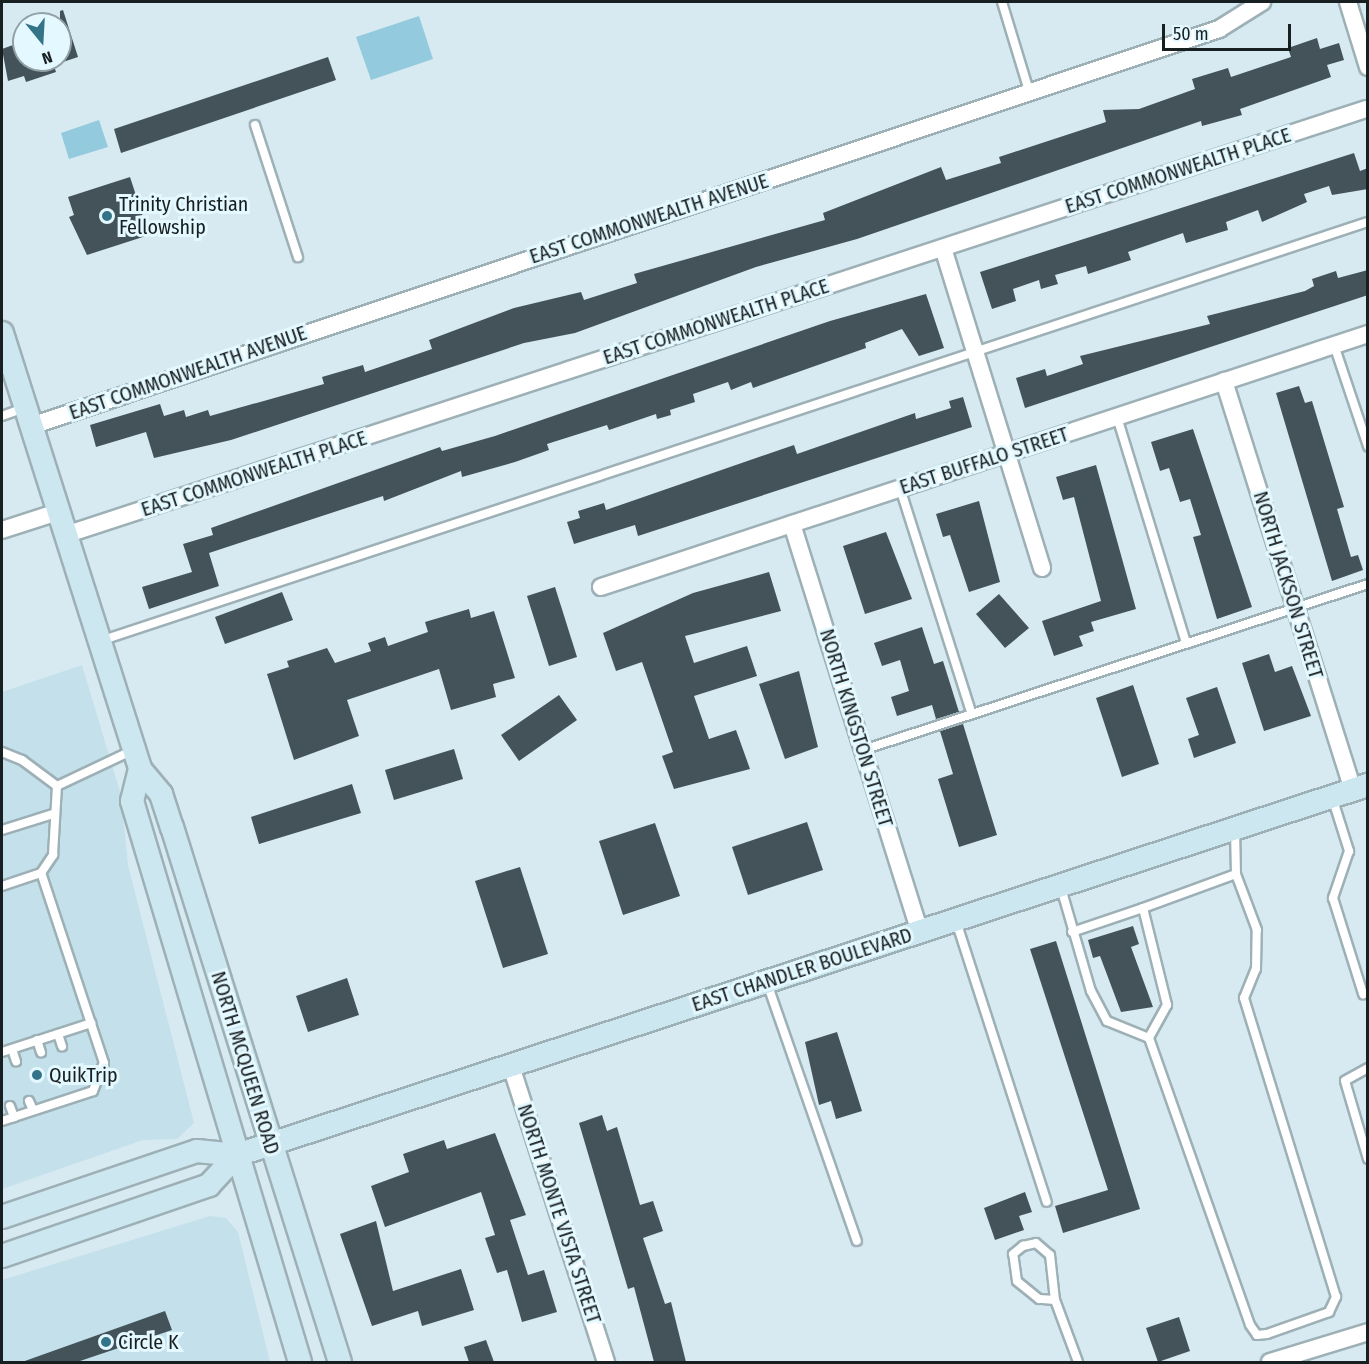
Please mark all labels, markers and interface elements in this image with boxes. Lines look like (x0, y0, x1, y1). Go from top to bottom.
north arrow (12, 12, 72, 72)
scale bar (1165, 12, 1294, 50)
text: 50 m (1173, 23, 1209, 45)
text: N (40, 47, 55, 68)
street label: EAST COMMONWEALTH PLACE (1062, 123, 1294, 219)
street label: EAST COMMONWEALTH AVENUE (527, 169, 771, 269)
place label: Trinity Christian Fellowship (119, 192, 248, 239)
marker: Trinity Christian Fellowship (100, 209, 114, 223)
street label: EAST COMMONWEALTH PLACE (600, 274, 832, 370)
street label: EAST COMMONWEALTH AVENUE (66, 321, 310, 425)
street label: EAST BUFFALO STREET (897, 422, 1071, 500)
street label: EAST COMMONWEALTH PLACE (138, 426, 370, 522)
street label: NORTH JACKSON STREET (1248, 488, 1328, 682)
street label: NORTH KINGSTON STREET (814, 626, 898, 830)
street label: EAST CHANDLER BOULEVARD (689, 923, 915, 1017)
street label: NORTH MCQUEEN ROAD (206, 969, 284, 1157)
place label: QuikTrip (49, 1063, 118, 1087)
marker: QuikTrip (30, 1068, 44, 1082)
street label: NORTH MONTE VISTA STREET (512, 1101, 606, 1327)
place label: Circle K (118, 1330, 179, 1354)
marker: Circle K (99, 1335, 113, 1349)

